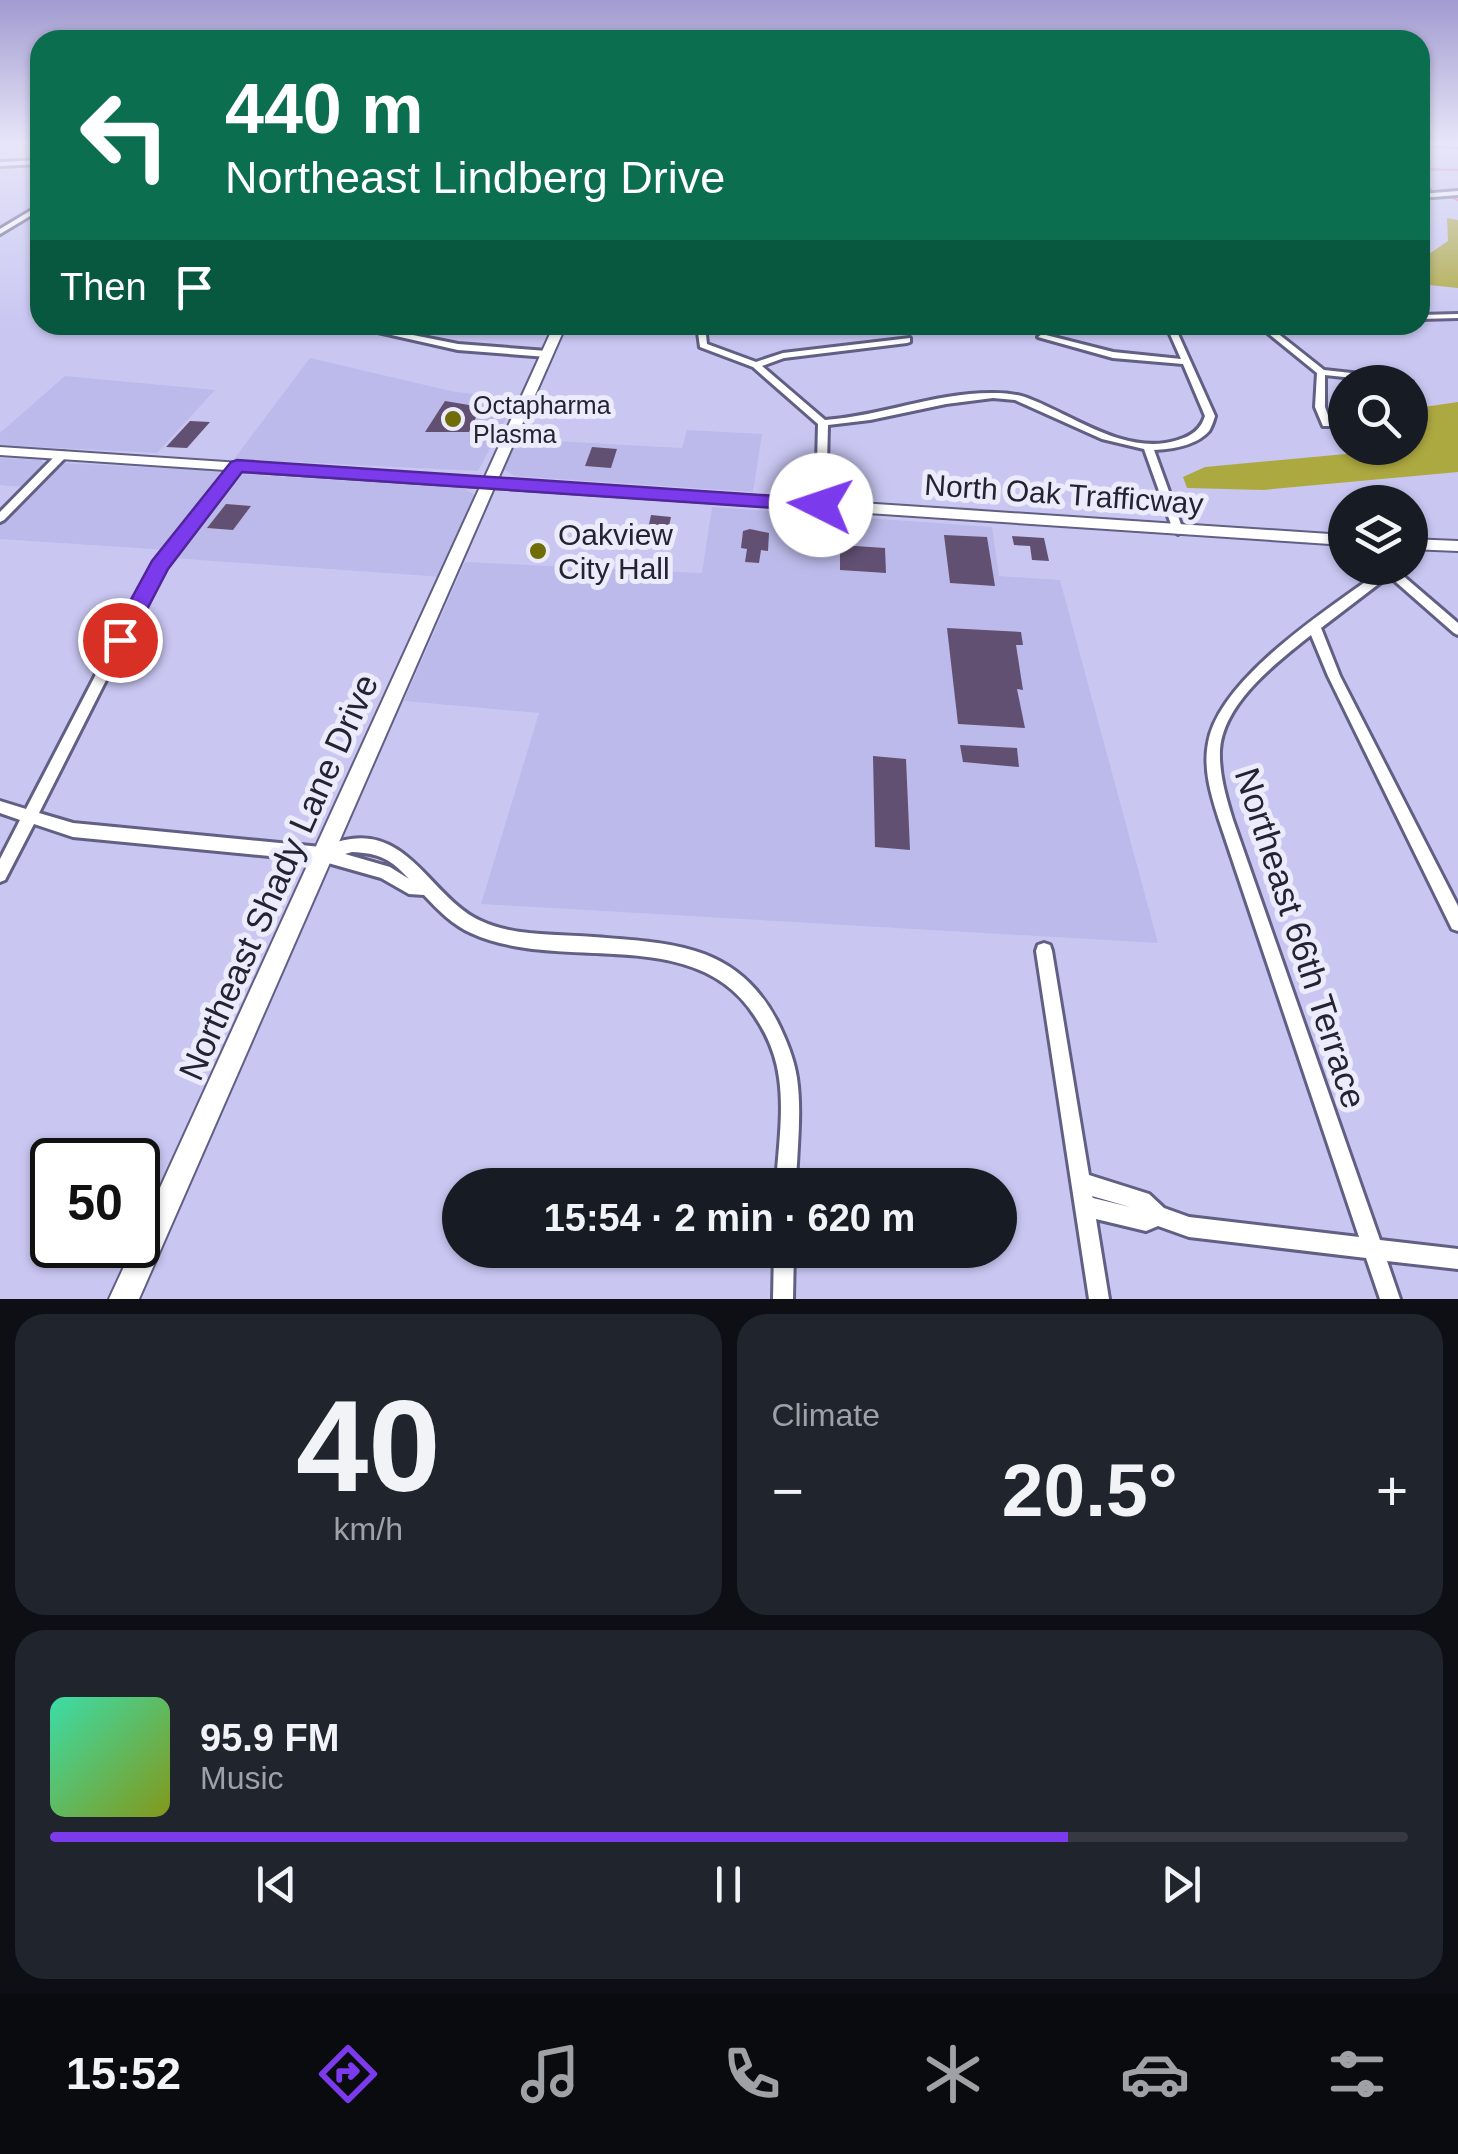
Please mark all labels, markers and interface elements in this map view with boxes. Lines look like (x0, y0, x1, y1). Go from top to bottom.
icon: left (60, 70, 190, 200)
text: 440 m (225, 70, 423, 148)
text: Northeast Lindberg Drive (225, 152, 725, 203)
icon: arrive (167, 260, 222, 315)
text: Then (60, 266, 147, 308)
map controls (1328, 365, 1428, 585)
button: search (1328, 365, 1428, 465)
place label: Octapharma Plasma (473, 391, 611, 448)
marker: Octapharma Plasma (442, 408, 464, 430)
position arrow (769, 453, 873, 557)
street label: North Oak Trafficway (923, 468, 1205, 520)
button: layers (1328, 485, 1428, 585)
place label: Oakview City Hall (558, 518, 673, 585)
marker: Oakview City Hall (527, 540, 549, 562)
pin (78, 598, 163, 683)
icon: arrive (93, 613, 148, 668)
street label: Northeast Shady Lane Drive (171, 668, 385, 1086)
street label: Northeast 66th Terrace (1228, 763, 1374, 1113)
speed limit sign: 50 (30, 1138, 160, 1268)
text: 15:54 · 2 min · 620 m (544, 1197, 915, 1239)
text: 40 (296, 1373, 441, 1519)
text: Climate (772, 1397, 880, 1433)
text: 20.5° (1002, 1448, 1178, 1532)
text: − (772, 1460, 804, 1522)
text: + (1376, 1460, 1408, 1522)
text: km/h (334, 1511, 403, 1547)
text: 95.9 FM (200, 1717, 339, 1759)
text: Music (200, 1760, 284, 1796)
icon: previous (249, 1857, 304, 1912)
icon: pause (701, 1857, 756, 1912)
icon: next (1154, 1857, 1209, 1912)
icon: directions (313, 2039, 383, 2109)
icon: music (515, 2039, 585, 2109)
icon: phone (717, 2039, 787, 2109)
icon: climate (918, 2039, 988, 2109)
icon: car (1120, 2039, 1190, 2109)
icon: filters (1322, 2039, 1392, 2109)
text: 15:52 (66, 2048, 181, 2099)

